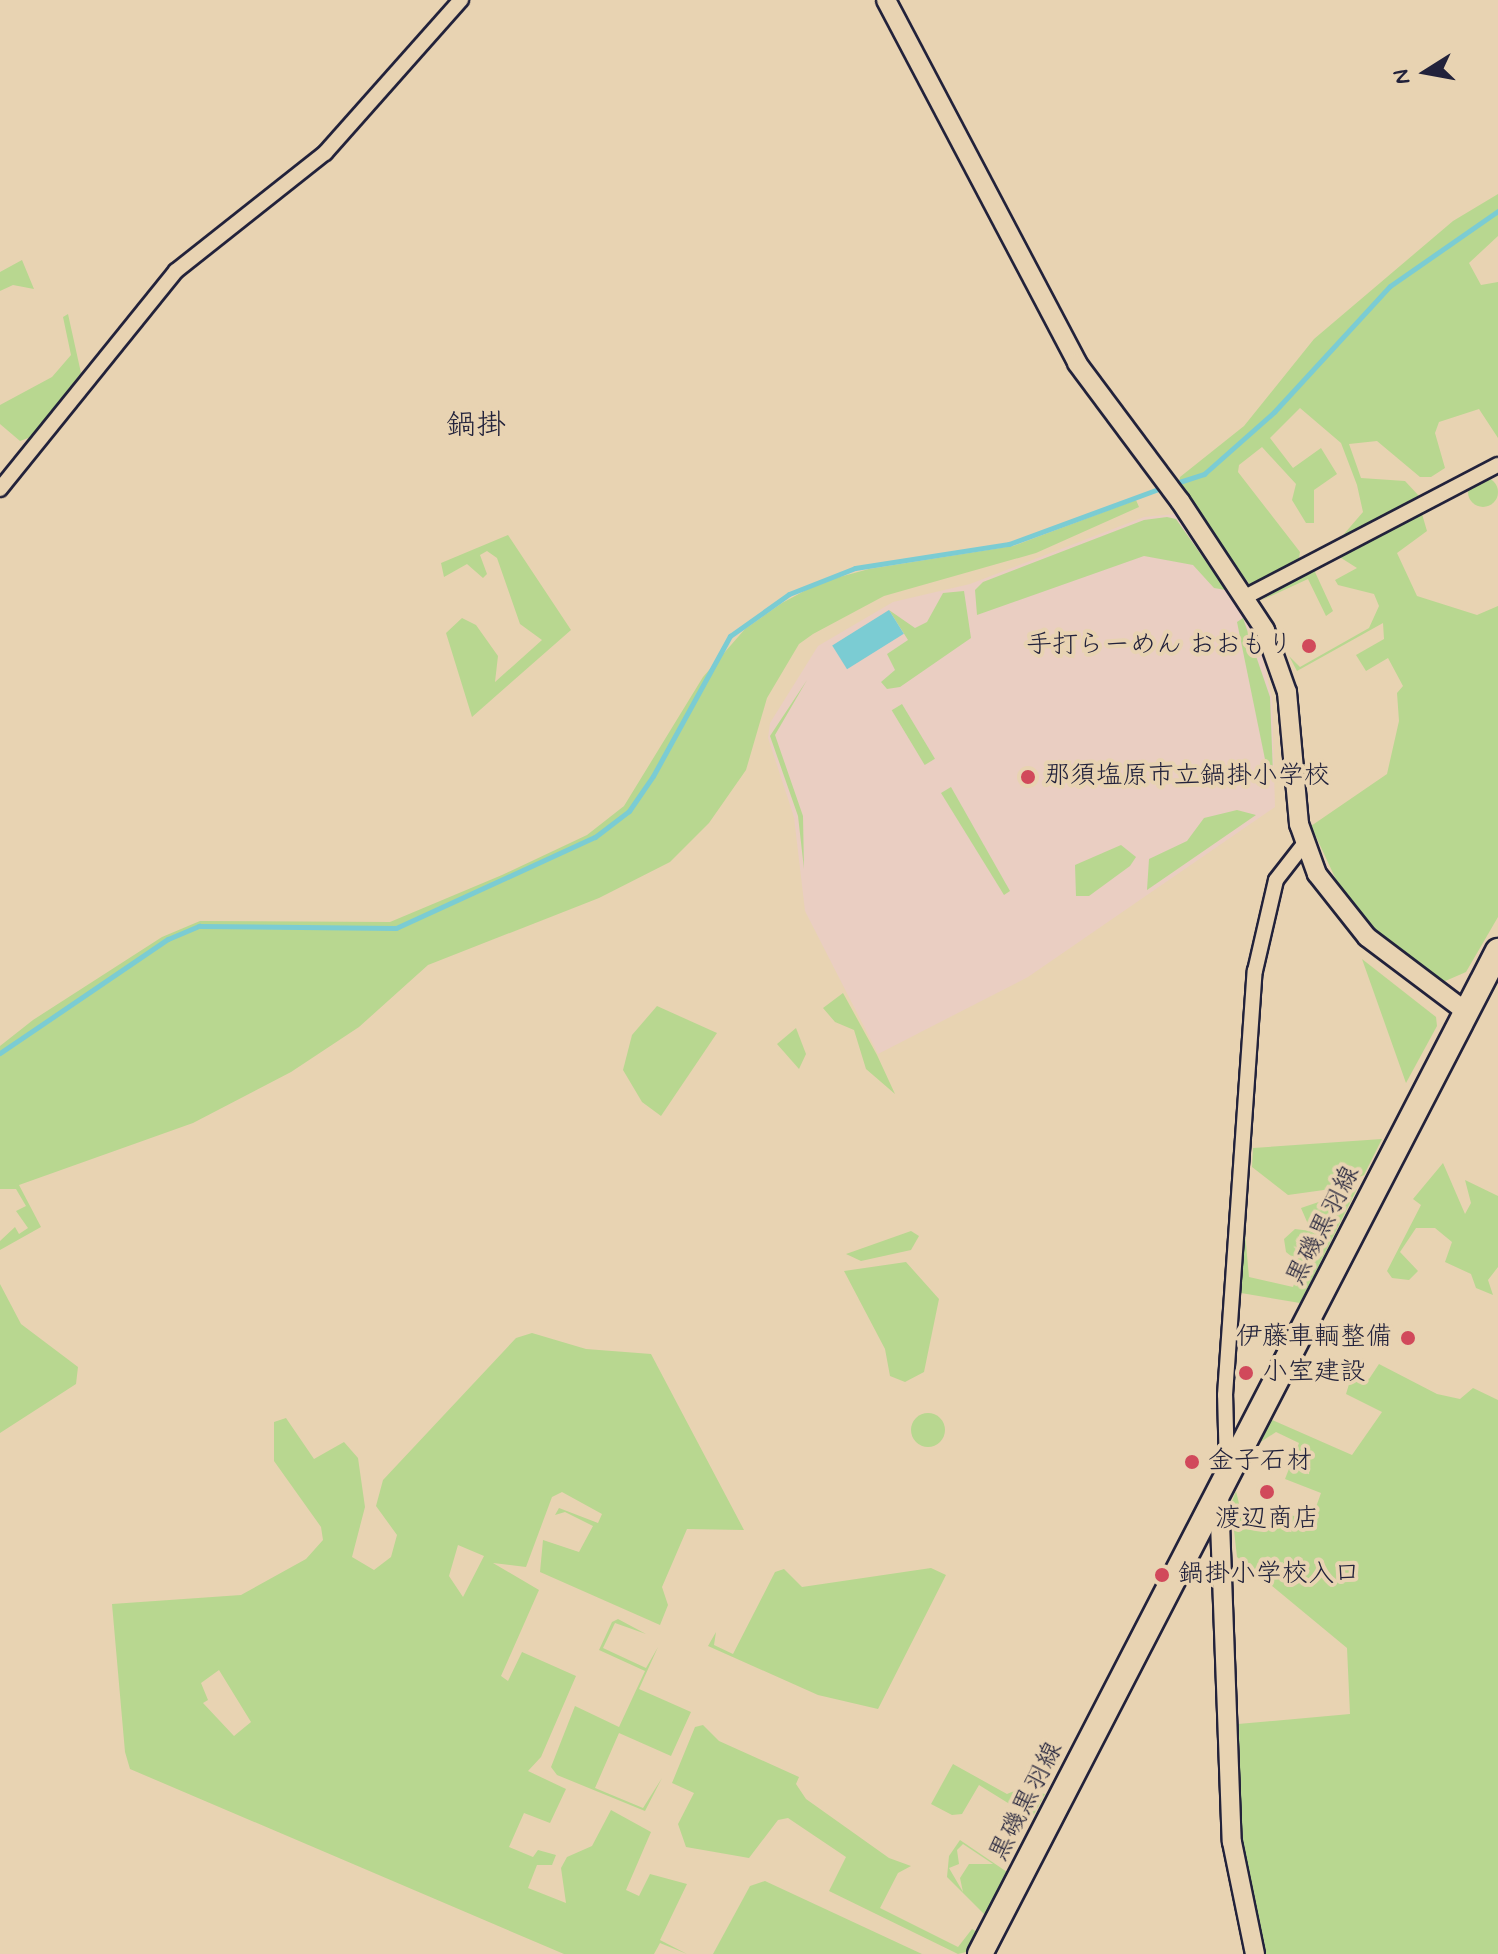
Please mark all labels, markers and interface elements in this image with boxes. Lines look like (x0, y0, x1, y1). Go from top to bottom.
north arrow (1386, 32, 1466, 112)
text: N (1387, 67, 1418, 86)
district label: 鍋掛 (446, 408, 506, 444)
place label: 手打らーめん おおもり (1026, 630, 1293, 662)
marker: 手打らーめん おおもり (1300, 637, 1318, 655)
place label: 那須塩原市立鍋掛小学校 (1044, 761, 1330, 793)
marker: 那須塩原市立鍋掛小学校 (1019, 768, 1037, 786)
street label: 黒磯黒羽線 (1281, 1161, 1367, 1291)
place label: 伊藤車輌整備 (1236, 1322, 1392, 1354)
marker: 伊藤車輌整備 (1399, 1329, 1417, 1347)
place label: 小室建設 (1262, 1357, 1366, 1389)
marker: 小室建設 (1237, 1364, 1255, 1382)
place label: 金子石材 (1208, 1446, 1312, 1478)
marker: 金子石材 (1183, 1453, 1201, 1471)
marker: 渡辺商店 (1258, 1483, 1276, 1501)
place label: 渡辺商店 (1215, 1504, 1319, 1536)
place label: 鍋掛小学校入口 (1178, 1559, 1360, 1591)
marker: 鍋掛小学校入口 (1153, 1566, 1171, 1584)
street label: 黒磯黒羽線 (984, 1737, 1070, 1867)

